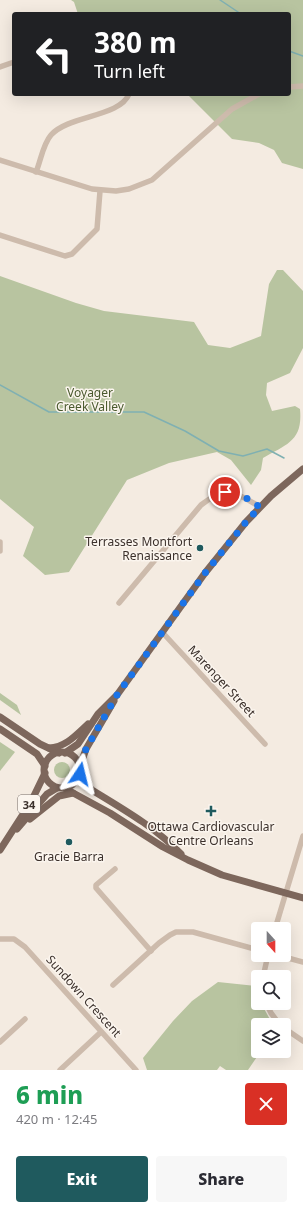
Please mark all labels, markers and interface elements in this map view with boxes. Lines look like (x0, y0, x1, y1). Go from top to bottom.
text: 380 m (94, 23, 177, 61)
icon: left (28, 28, 80, 80)
text: Turn left (94, 59, 165, 83)
park label: Voyager Creek Valley (56, 384, 125, 415)
pin (208, 475, 242, 509)
icon: arrive (214, 481, 236, 503)
place label: Terrasses Montfort Renaissance (85, 533, 193, 564)
marker: Terrasses Montfort Renaissance (195, 543, 205, 553)
street label: Marenger Street (184, 641, 260, 721)
position arrow (59, 753, 101, 795)
road number: 34 (18, 795, 40, 813)
marker: Ottawa Cardiovascular Centre Orleans (205, 805, 217, 817)
place label: Ottawa Cardiovascular Centre Orleans (147, 818, 275, 849)
marker: Gracie Barra (64, 837, 74, 847)
place label: Gracie Barra (34, 848, 104, 865)
north arrow (251, 922, 291, 962)
map controls (251, 922, 291, 1058)
street label: Sundown Crescent (43, 951, 126, 1041)
button: search (251, 970, 291, 1010)
button: layers (251, 1018, 291, 1058)
text: 6 min (16, 1078, 83, 1111)
button: close (245, 1083, 287, 1125)
text: 420 m · 12:45 (16, 1110, 97, 1128)
button: Exit (16, 1156, 148, 1202)
button: Share (156, 1156, 287, 1202)

